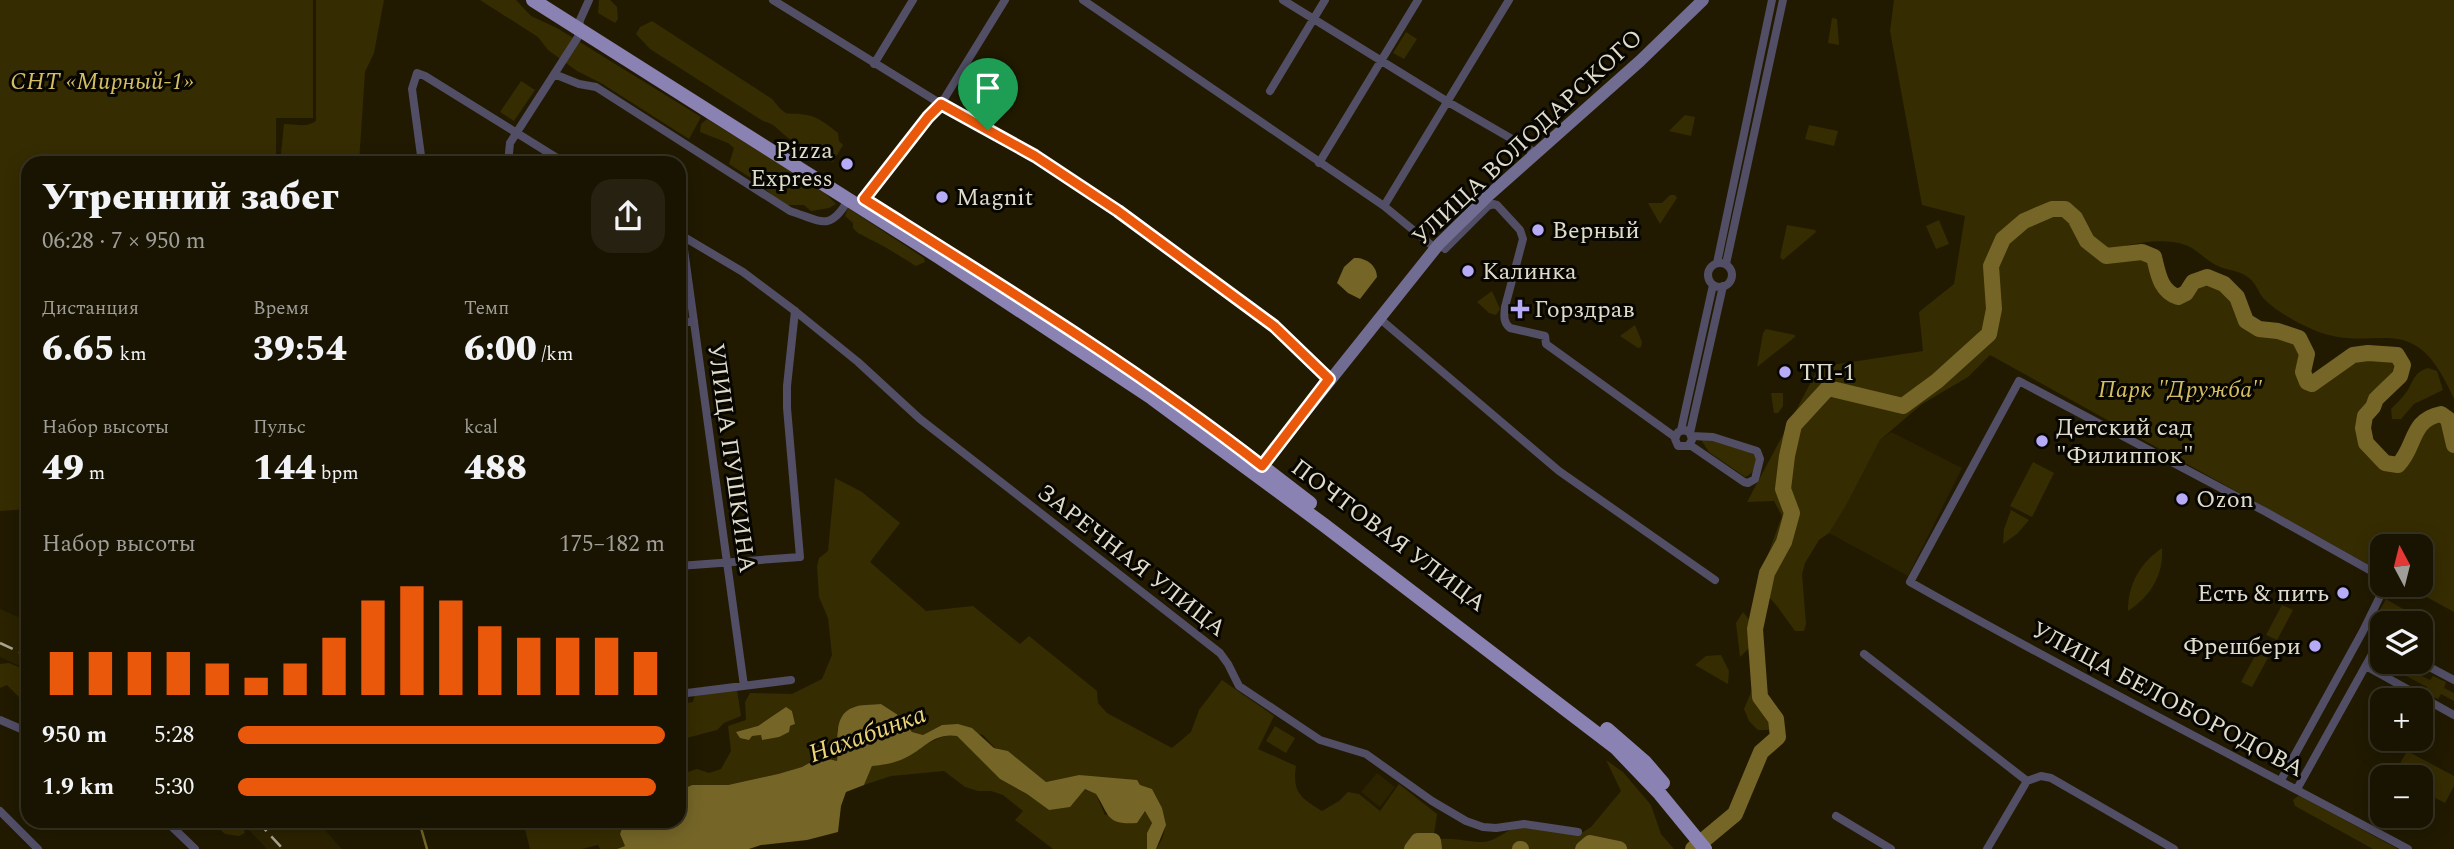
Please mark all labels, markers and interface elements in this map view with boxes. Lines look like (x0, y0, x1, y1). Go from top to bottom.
street label: УЛИЦА ВОЛОДАРСКОГО (1404, 21, 1651, 255)
pin (958, 58, 1018, 130)
park label: СНТ «Мирный-1» (10, 64, 194, 100)
icon: arrive (969, 69, 1007, 107)
place label: Pizza Express (750, 133, 833, 197)
marker: Pizza Express (839, 156, 855, 172)
text: Утренний забег (42, 169, 338, 227)
button: share (591, 179, 665, 253)
place label: Magnit (956, 180, 1033, 216)
marker: Magnit (934, 189, 950, 205)
place label: Верный (1552, 213, 1640, 249)
marker: Верный (1530, 222, 1546, 238)
text: 06:28 · 7 × 950 m (42, 224, 206, 259)
place label: Калинка (1482, 254, 1577, 290)
marker: Калинка (1460, 263, 1476, 279)
place label: Горздрав (1534, 292, 1634, 328)
text: Дистанция (42, 294, 139, 323)
text: Время (253, 294, 309, 323)
text: Темп (464, 294, 509, 323)
marker: Горздрав (1512, 301, 1528, 317)
text: 6.65 (42, 323, 115, 376)
text: 39:54 (253, 323, 347, 376)
text: 6:00 (464, 323, 537, 376)
text: km (115, 340, 147, 369)
text: /km (537, 340, 573, 369)
street label: УЛИЦА ПУШКИНА (697, 341, 765, 575)
place label: ТП-1 (1799, 355, 1855, 391)
marker: ТП-1 (1777, 364, 1793, 380)
park label: Парк "Дружба" (2098, 372, 2262, 408)
place label: Детский сад "Филиппок" (2056, 410, 2194, 474)
text: Набор высоты (42, 413, 169, 442)
text: Пульс (253, 413, 306, 442)
text: kcal (464, 413, 498, 442)
marker: Детский сад "Филиппок" (2034, 433, 2050, 449)
text: 49 (42, 442, 84, 495)
text: 144 (253, 442, 316, 495)
text: 488 (464, 442, 527, 495)
street label: ПОЧТОВАЯ УЛИЦА (1283, 450, 1494, 621)
text: m (84, 459, 105, 488)
text: bpm (316, 459, 359, 488)
street label: ЗАРЕЧНАЯ УЛИЦА (1029, 475, 1234, 646)
place label: Ozon (2196, 482, 2254, 518)
marker: Ozon (2174, 491, 2190, 507)
text: Набор высоты (42, 527, 196, 562)
text: 175–182 m (559, 527, 665, 562)
north arrow (2370, 534, 2432, 597)
map controls (2370, 534, 2433, 828)
place label: Есть & пить (2197, 576, 2329, 612)
marker: Есть & пить (2335, 585, 2351, 601)
button: layers (2370, 611, 2433, 674)
street label: УЛИЦА БЕЛОБОРОДОВА (2025, 612, 2310, 787)
place label: Фрешбери (2184, 629, 2301, 665)
marker: Фрешбери (2307, 638, 2323, 654)
button: + (2370, 688, 2433, 751)
water label: Нахабинка (803, 694, 932, 774)
text: 950 m (42, 718, 107, 753)
text: 5:28 (154, 718, 194, 753)
button: − (2370, 765, 2433, 828)
text: 1.9 km (42, 770, 114, 805)
text: 5:30 (154, 770, 194, 805)

